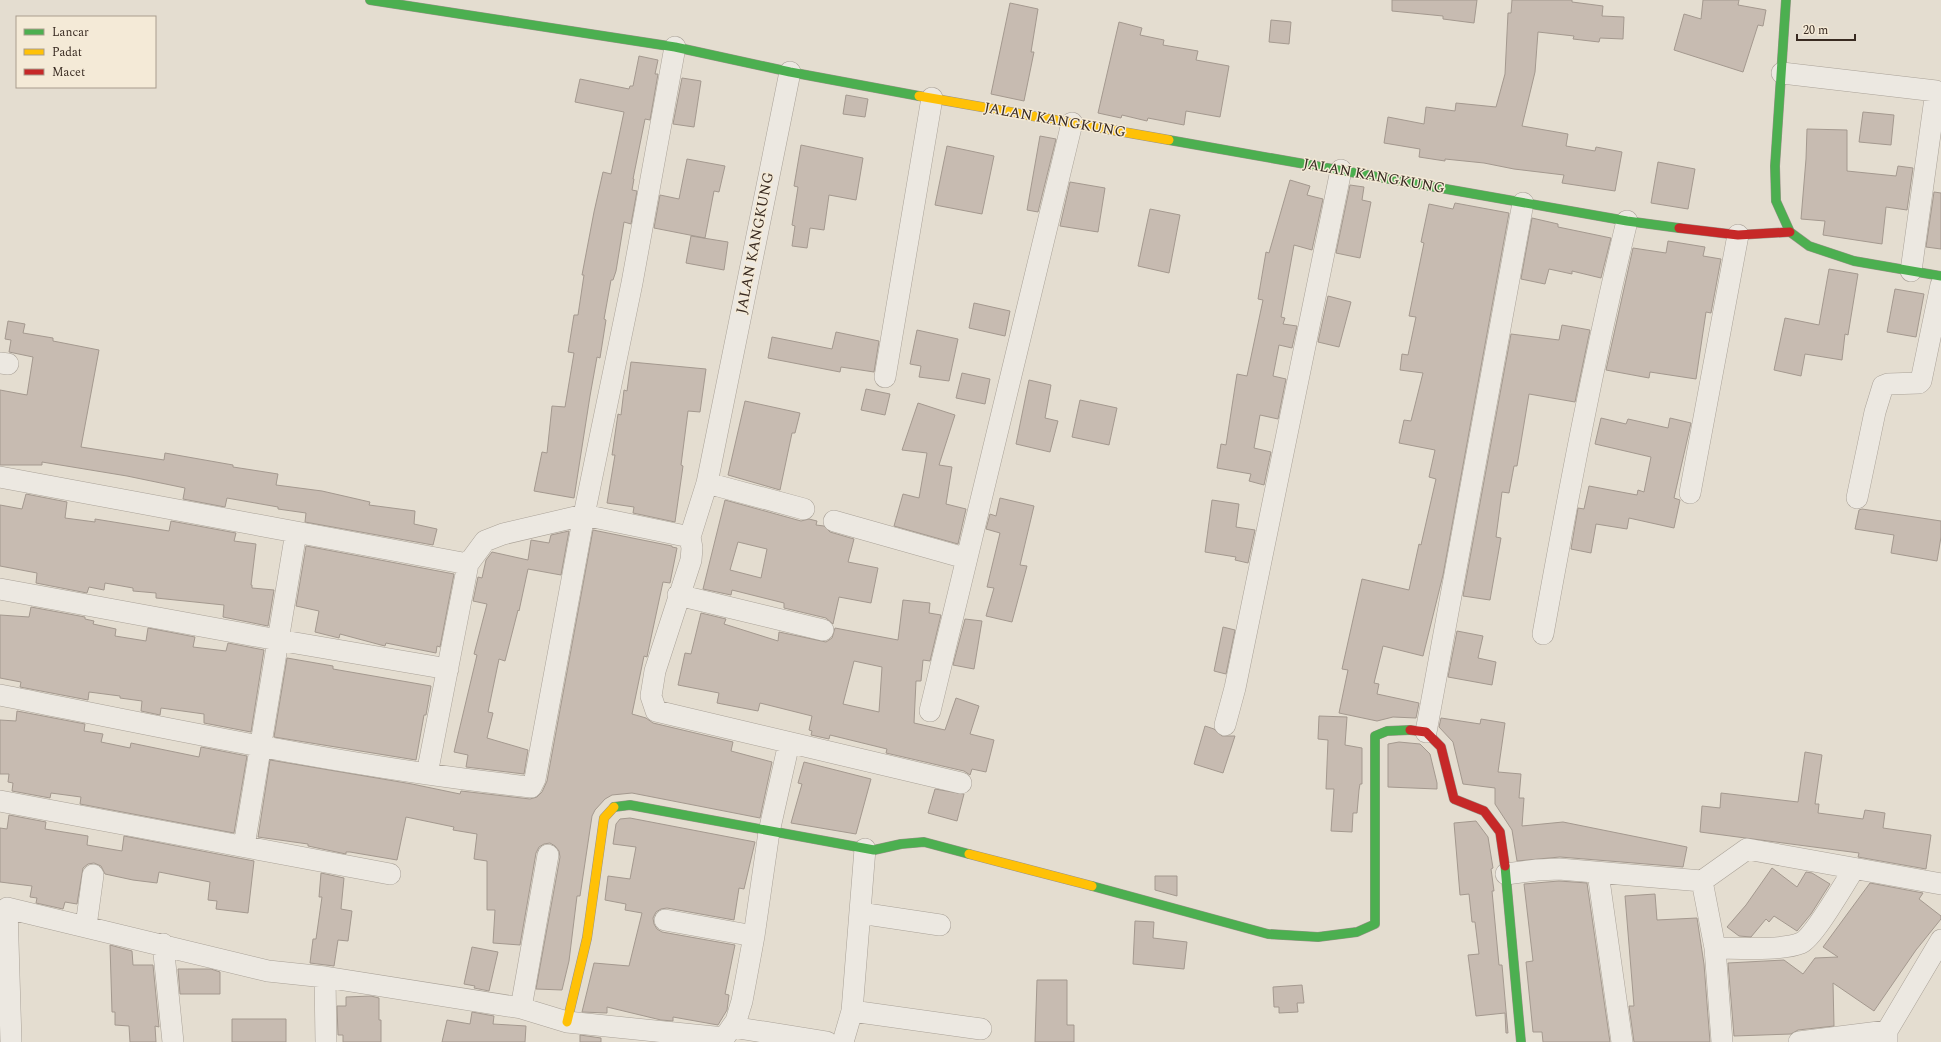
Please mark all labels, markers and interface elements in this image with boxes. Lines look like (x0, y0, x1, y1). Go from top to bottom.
legend (16, 16, 156, 88)
scale bar (1797, 16, 1855, 42)
text: 20 m (1803, 21, 1828, 40)
text: Lancar (52, 23, 89, 42)
text: Padat (52, 43, 82, 62)
text: Macet (52, 63, 85, 82)
street label: JALAN KANGKUNG (982, 96, 1128, 144)
street label: JALAN KANGKUNG (1301, 152, 1447, 200)
street label: JALAN KANGKUNG (730, 170, 780, 316)

